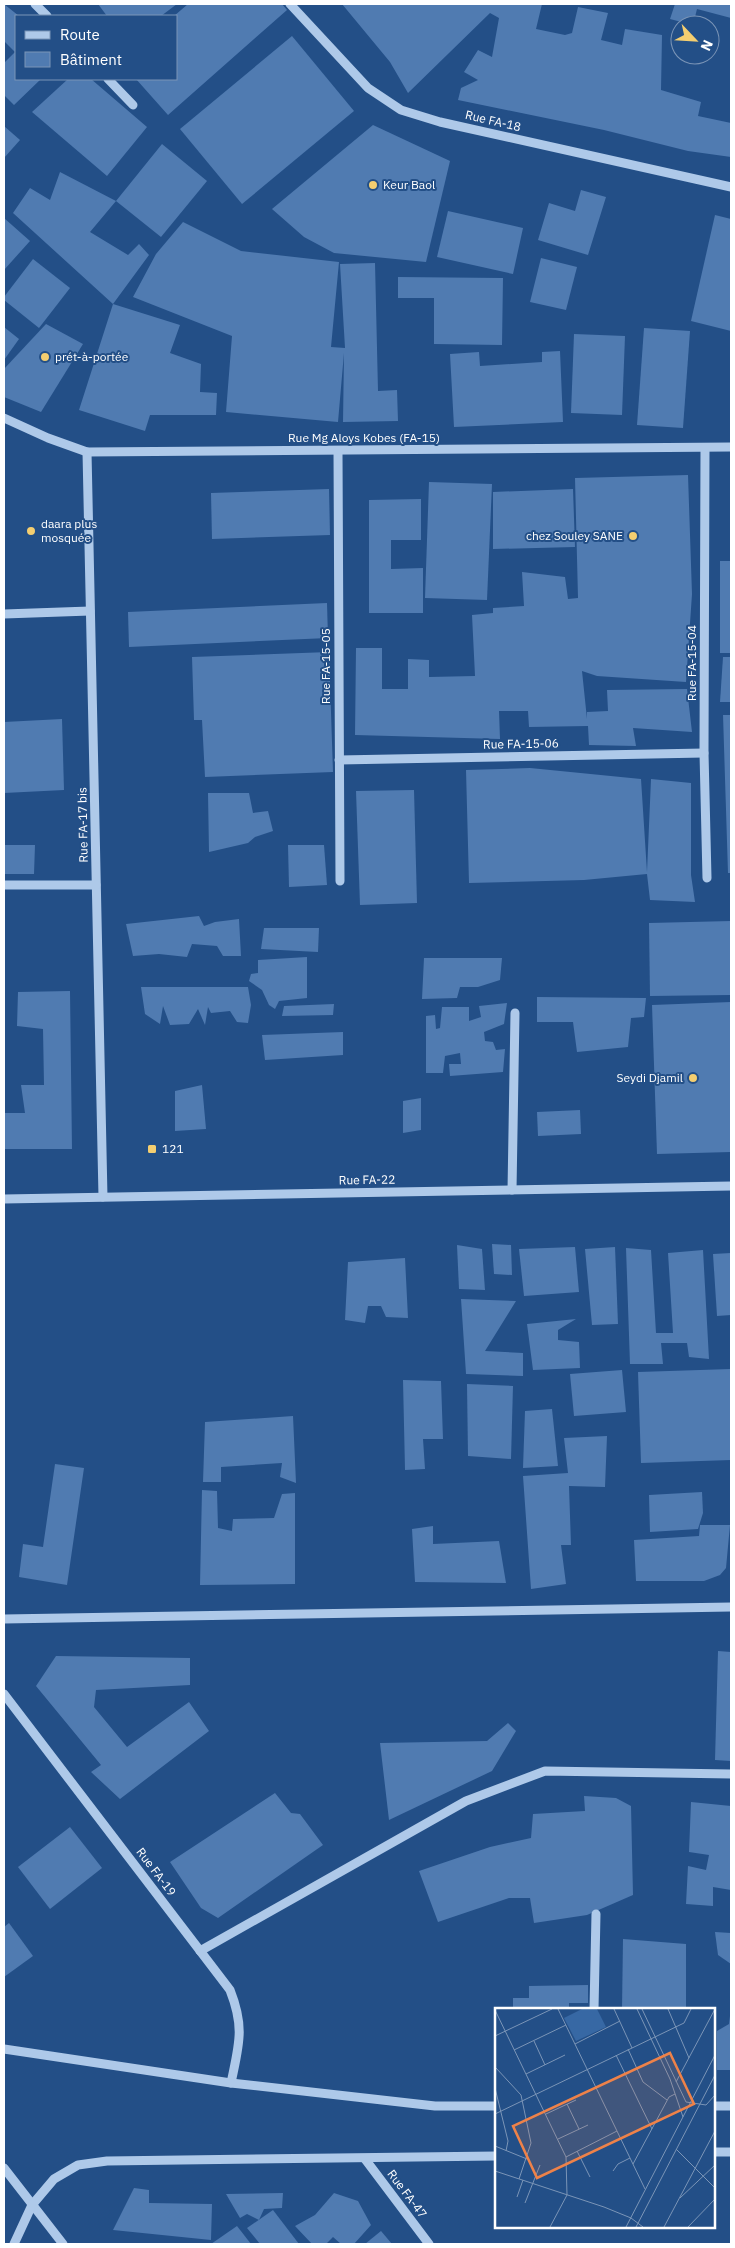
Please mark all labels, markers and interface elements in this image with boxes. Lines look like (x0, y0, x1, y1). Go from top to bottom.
legend (15, 15, 178, 80)
north arrow (670, 15, 720, 65)
text: Route (60, 25, 100, 44)
text: N (696, 37, 717, 54)
text: Bâtiment (60, 50, 122, 69)
street label: Rue FA-18 (464, 107, 522, 134)
place label: Keur Baol (383, 177, 435, 192)
marker: Keur Baol (367, 179, 379, 191)
place label: prét-à-portée (55, 349, 129, 364)
marker: prét-à-portée (39, 351, 51, 363)
street label: Rue Mg Aloys Kobes (FA-15) (288, 430, 440, 445)
place label: daara plus mosquée (41, 516, 97, 545)
marker: daara plus mosquée (25, 525, 37, 537)
place label: chez Souley SANE (526, 528, 623, 543)
marker: chez Souley SANE (627, 530, 639, 542)
street label: Rue FA-15-04 (684, 625, 699, 701)
street label: Rue FA-15-05 (318, 628, 333, 704)
street label: Rue FA-15-06 (483, 735, 559, 752)
street label: Rue FA-17 bis (74, 787, 91, 863)
place label: Seydi Djamil (617, 1070, 683, 1085)
marker: Seydi Djamil (687, 1072, 699, 1084)
place label: 121 (162, 1141, 184, 1156)
marker: 121 (146, 1143, 158, 1155)
street label: Rue FA-22 (338, 1172, 395, 1187)
street label: Rue FA-19 (133, 1845, 179, 1899)
inset map (495, 2008, 715, 2228)
street label: Rue FA-47 (384, 2167, 430, 2221)

